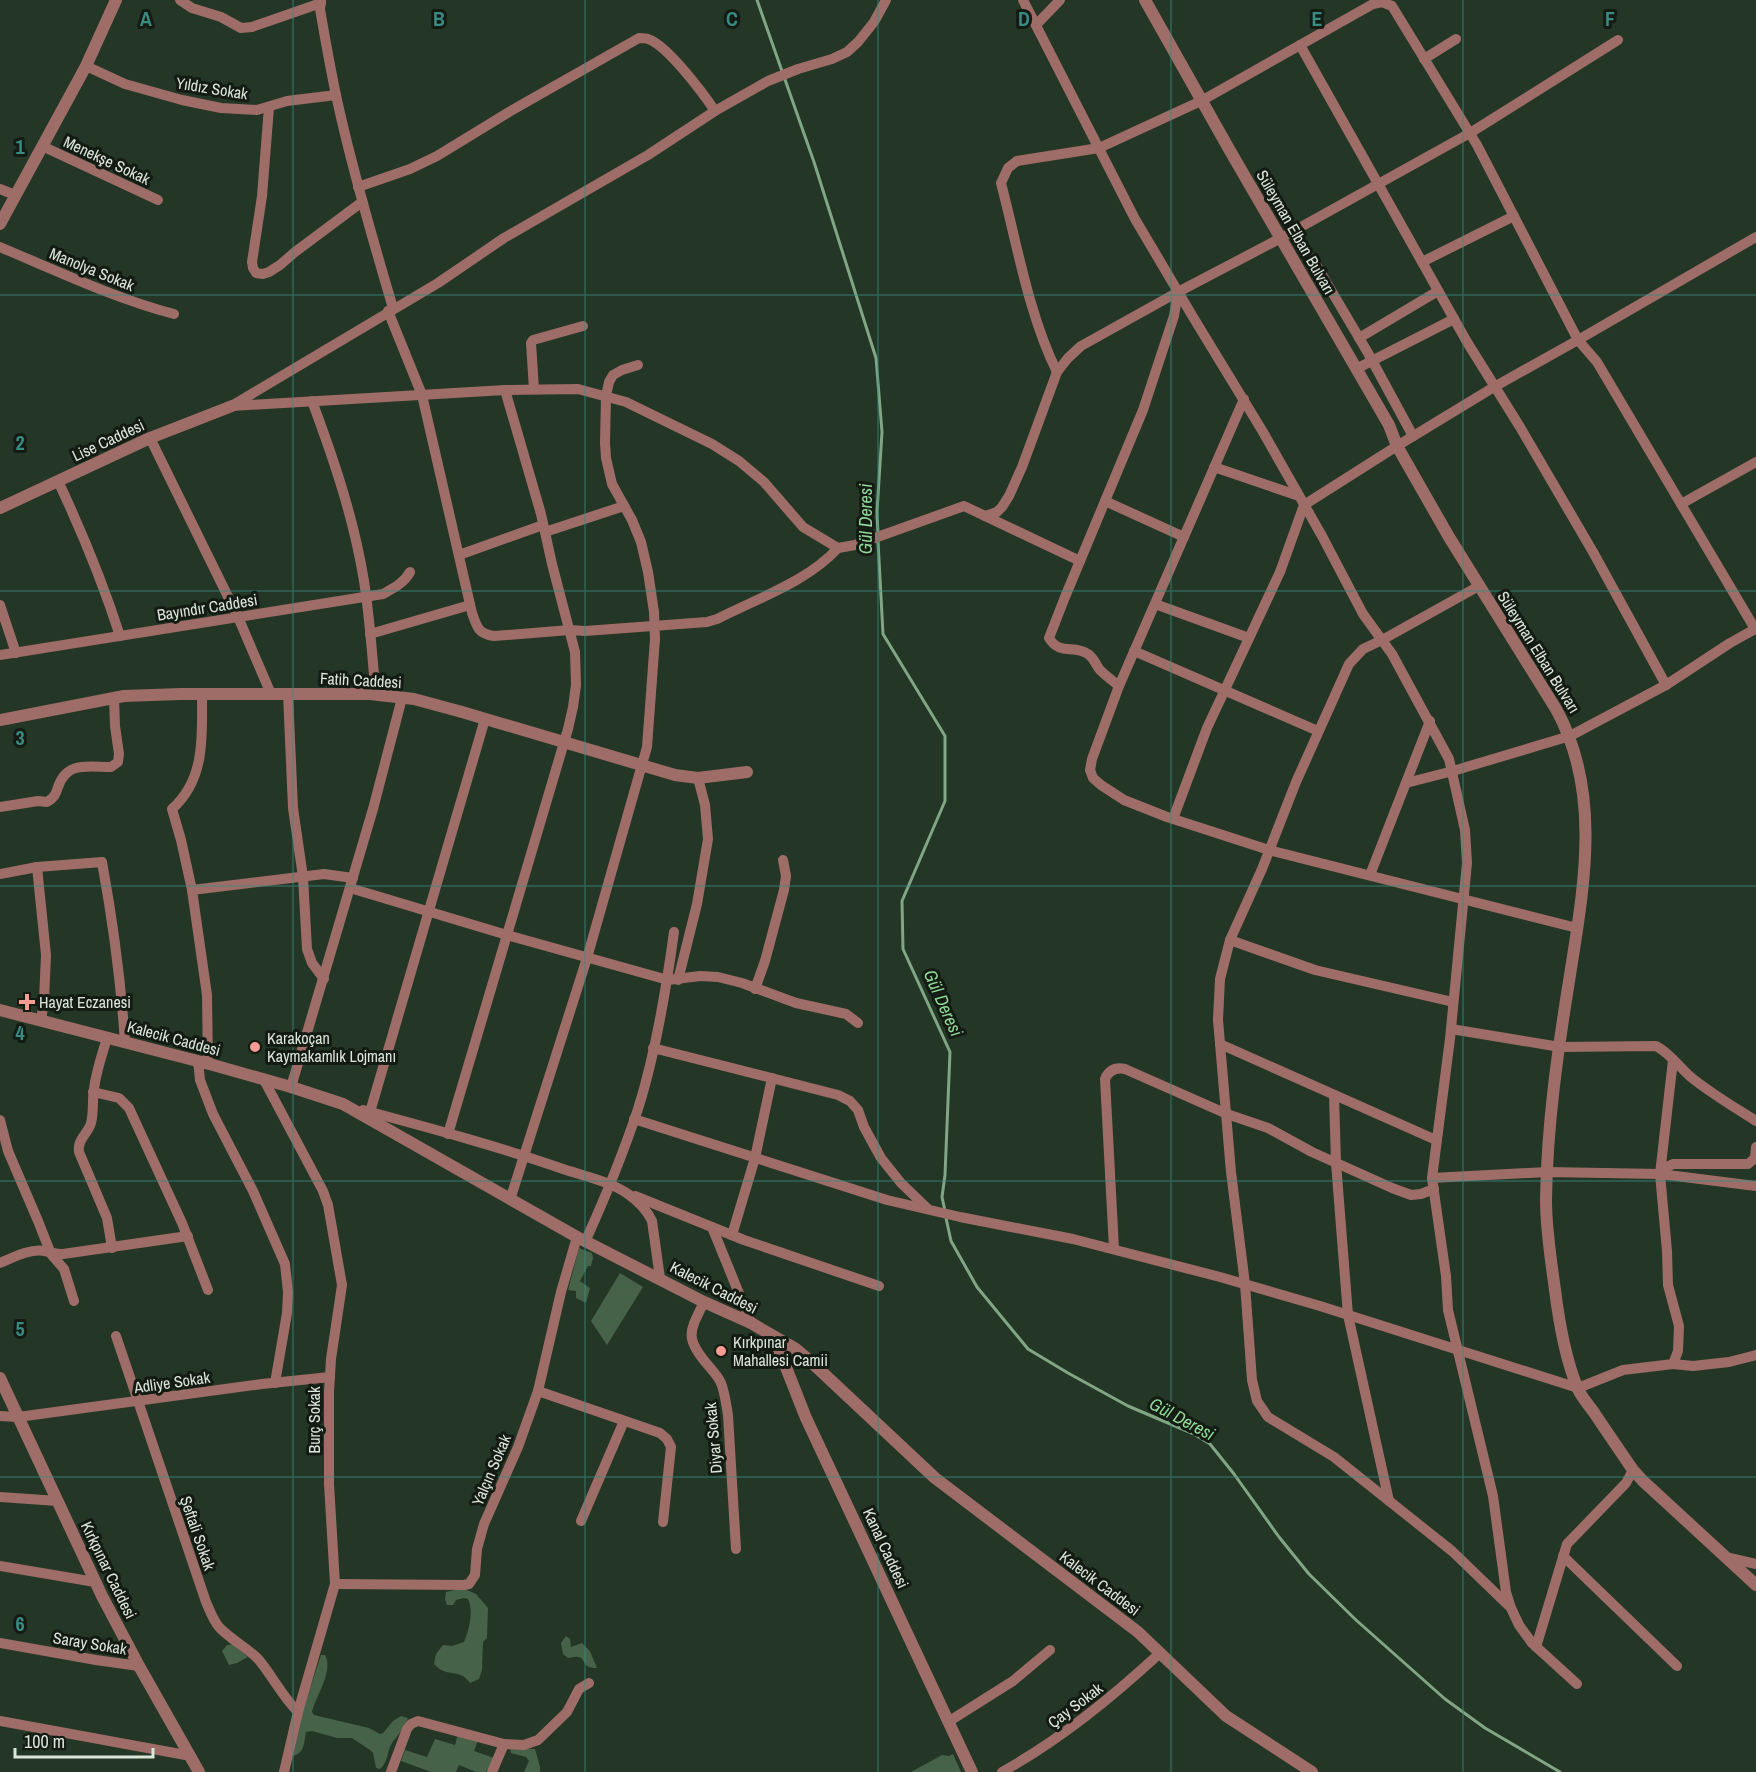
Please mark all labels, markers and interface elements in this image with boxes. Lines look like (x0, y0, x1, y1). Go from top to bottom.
text: A (140, 5, 152, 32)
text: B (433, 5, 445, 32)
text: C (726, 5, 738, 32)
text: D (1018, 5, 1030, 32)
text: E (1312, 5, 1323, 32)
text: F (1605, 5, 1615, 32)
street label: Yıldız Sokak (174, 71, 250, 105)
street label: Menekşe Sokak (60, 130, 154, 190)
text: 1 (15, 133, 25, 160)
street label: Süleyman Elban Bulvarı (1251, 166, 1341, 298)
street label: Manolya Sokak (46, 242, 138, 296)
street label: Lise Caddesi (68, 414, 148, 466)
text: 2 (15, 429, 25, 456)
water label: Gül Deresi (853, 484, 878, 554)
street label: Süleyman Elban Bulvarı (1493, 587, 1585, 717)
street label: Bayındır Caddesi (155, 588, 259, 626)
street label: Fatih Caddesi (320, 667, 402, 693)
text: 3 (15, 724, 25, 751)
water label: Gül Deresi (918, 965, 969, 1040)
place label: Hayat Eczanesi (39, 991, 131, 1013)
marker: Hayat Eczanesi (20, 995, 34, 1009)
street label: Kalecik Caddesi (125, 1015, 223, 1061)
text: 4 (15, 1019, 25, 1046)
place label: Karakoçan Kaymakamlık Lojmanı (267, 1027, 396, 1067)
marker: Karakoçan Kaymakamlık Lojmanı (248, 1040, 262, 1054)
street label: Kalecik Caddesi (666, 1256, 762, 1318)
text: 5 (15, 1315, 25, 1342)
place label: Kırkpınar Mahallesi Camii (733, 1331, 828, 1371)
marker: Kırkpınar Mahallesi Camii (714, 1344, 728, 1358)
street label: Adliye Sokak (132, 1366, 212, 1398)
street label: Burç Sokak (303, 1386, 325, 1454)
water label: Gül Deresi (1145, 1391, 1219, 1446)
street label: Diyar Sokak (699, 1401, 727, 1475)
street label: Yalçın Sokak (466, 1430, 516, 1509)
street label: Şeftali Sokak (175, 1493, 221, 1574)
street label: Kanal Caddesi (858, 1504, 914, 1592)
street label: Kırkpınar Caddesi (76, 1518, 142, 1622)
street label: Kalecik Caddesi (1055, 1545, 1145, 1621)
text: 6 (15, 1610, 25, 1637)
street label: Saray Sokak (52, 1626, 129, 1660)
street label: Çay Sokak (1043, 1677, 1107, 1733)
scale bar (15, 1721, 153, 1759)
text: 100 m (24, 1729, 65, 1754)

